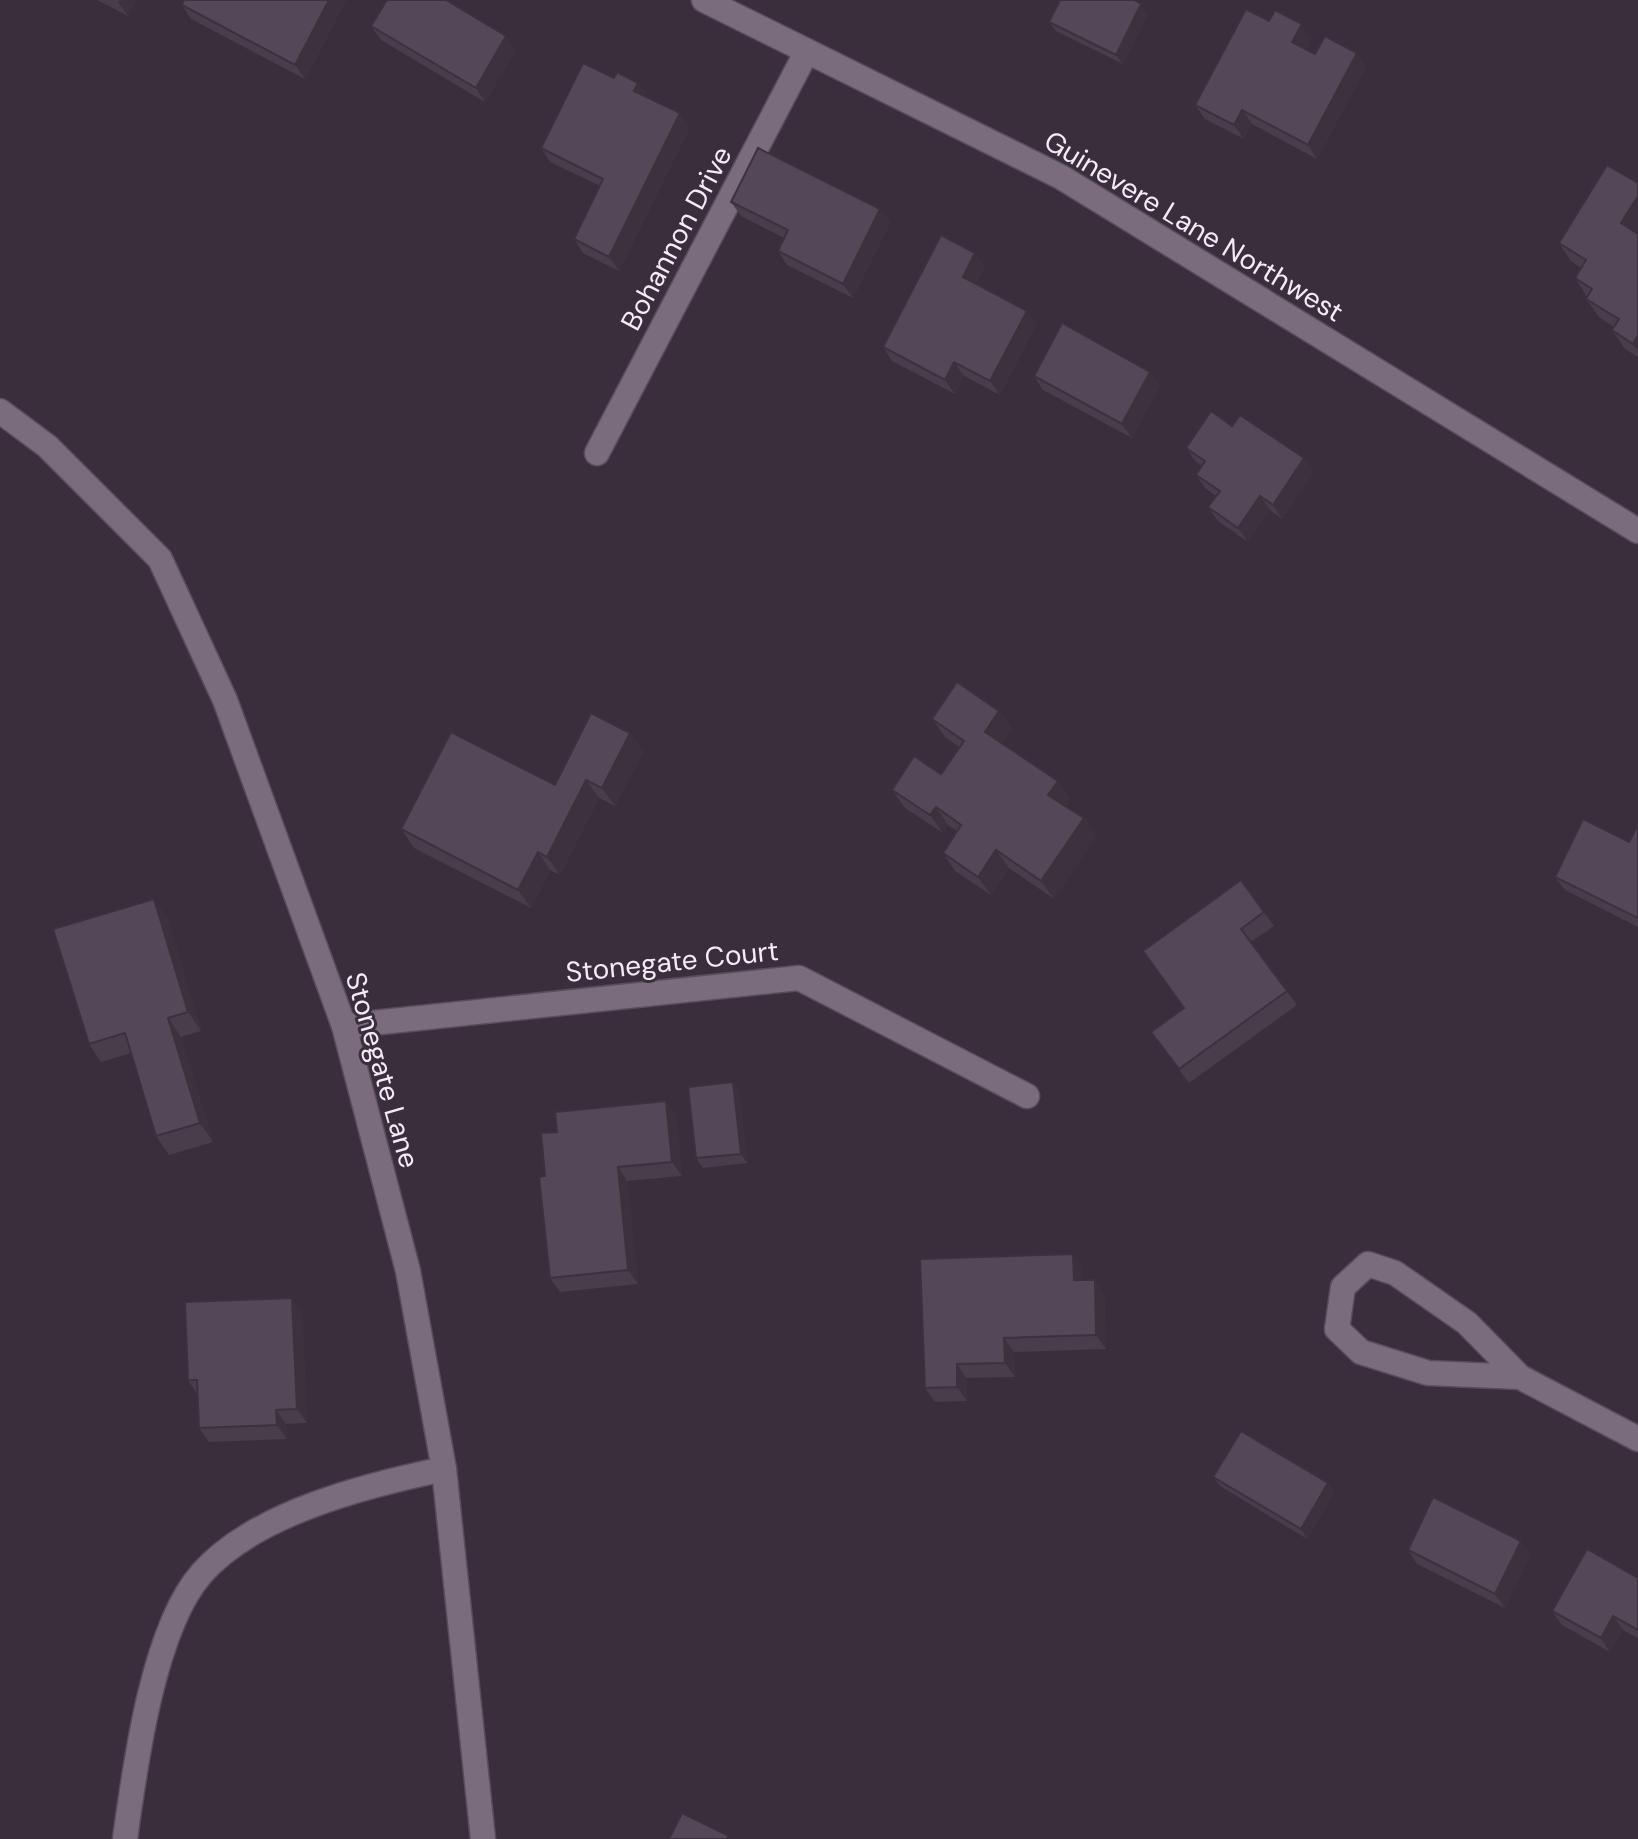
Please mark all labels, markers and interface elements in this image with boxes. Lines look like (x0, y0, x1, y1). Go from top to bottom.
street label: Guinevere Lane Northwest (1037, 122, 1350, 330)
street label: Bohannon Drive (612, 140, 741, 337)
street label: Stonegate Court (564, 932, 780, 991)
street label: Stonegate Lane (337, 968, 428, 1172)

